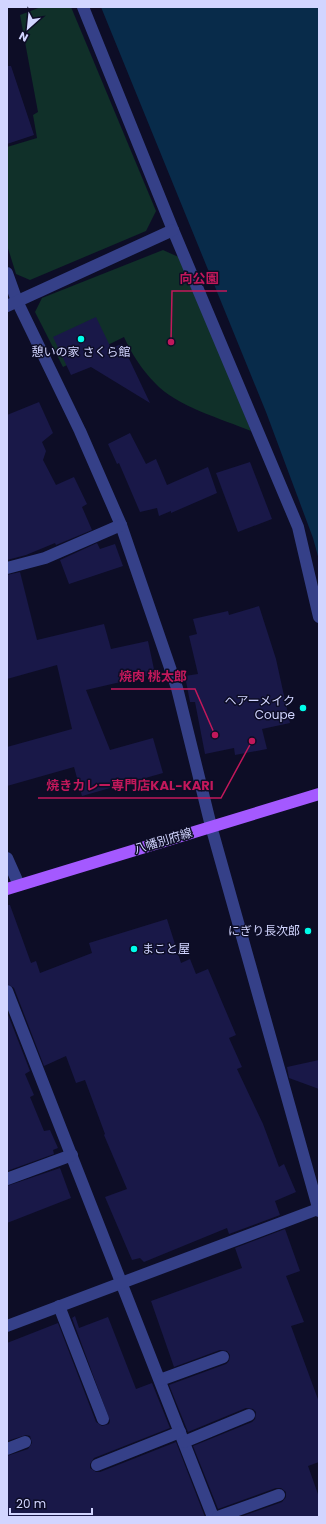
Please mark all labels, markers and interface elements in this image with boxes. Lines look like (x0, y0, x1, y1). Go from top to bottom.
north arrow (8, 8, 48, 48)
text: N (16, 28, 31, 46)
callout: 向公園 (172, 266, 227, 291)
text: 向公園 (179, 269, 219, 288)
marker: 憩いの家 さくら館 (76, 334, 86, 344)
place label: 憩いの家 さくら館 (31, 343, 131, 360)
callout: 焼肉 桃太郎 (111, 664, 195, 689)
text: 焼肉 桃太郎 (119, 667, 187, 686)
place label: ヘアーメイク Coupe (224, 692, 295, 723)
marker: ヘアーメイク Coupe (298, 703, 308, 713)
callout: 焼きカレー専門店KAL-KARI (38, 773, 221, 798)
text: 焼きカレー専門店KAL-KARI (46, 776, 214, 795)
street label: 八幡別府線 (132, 824, 194, 857)
place label: にぎり長次郎 (228, 922, 300, 939)
marker: にぎり長次郎 (303, 926, 313, 936)
place label: まこと屋 (142, 940, 190, 957)
marker: まこと屋 (129, 944, 139, 954)
scale bar (10, 1490, 92, 1516)
text: 20 m (16, 1495, 46, 1512)

